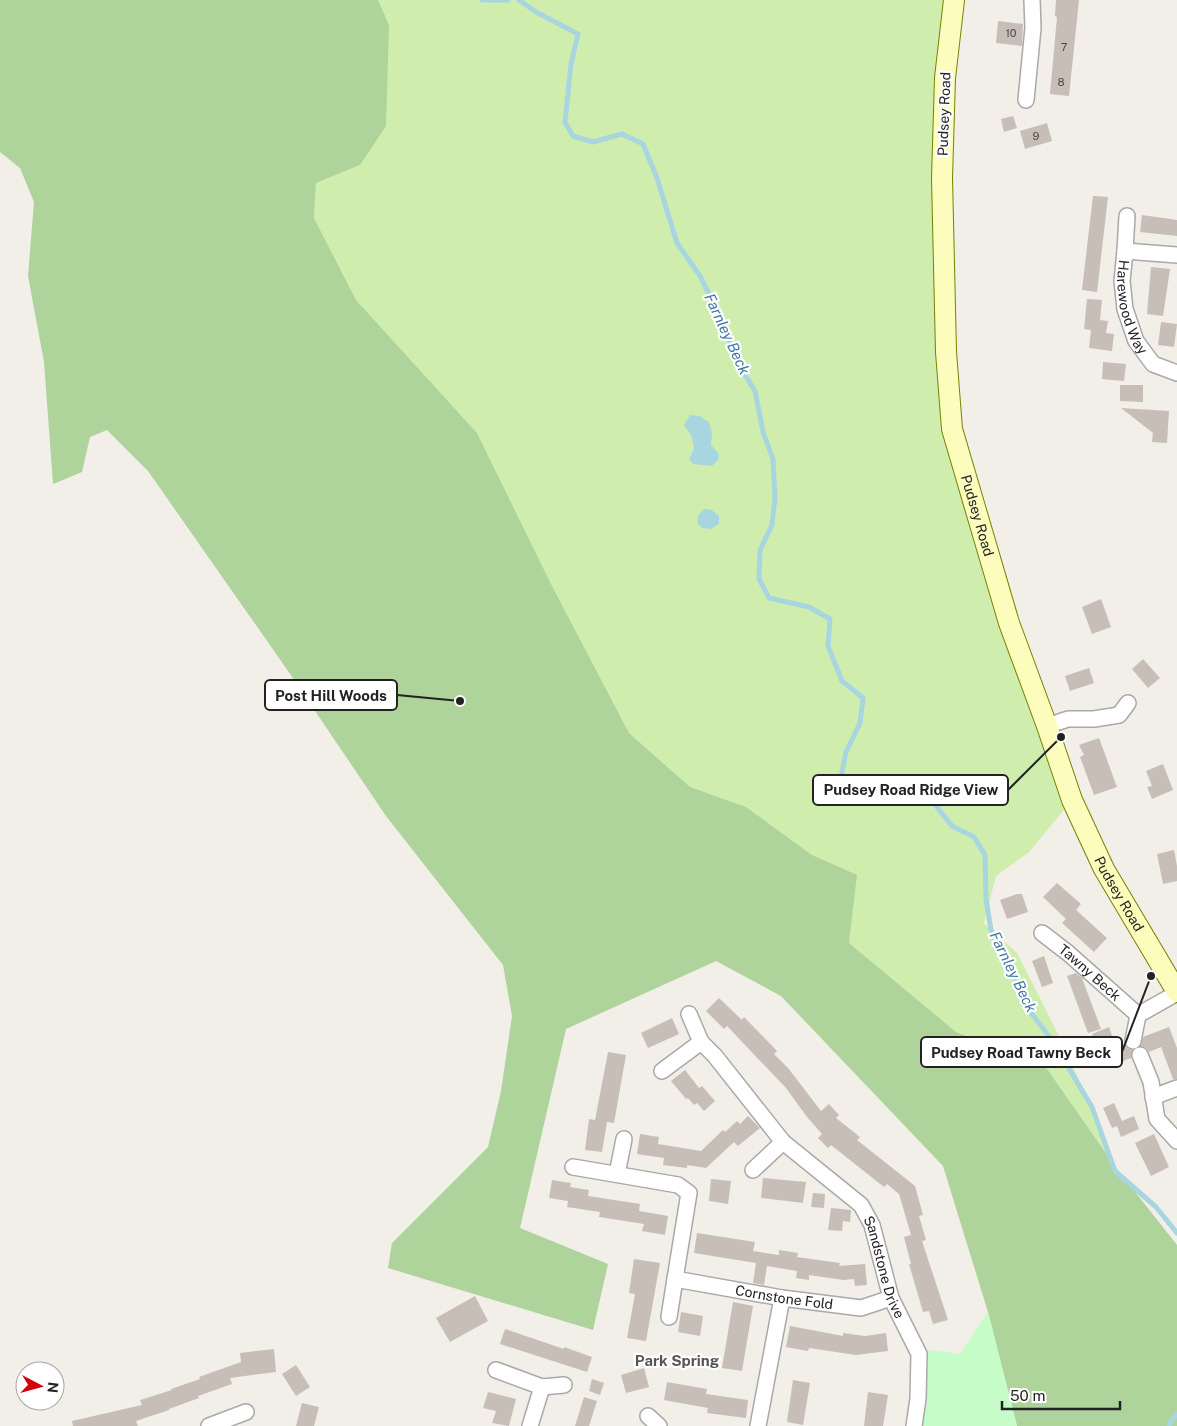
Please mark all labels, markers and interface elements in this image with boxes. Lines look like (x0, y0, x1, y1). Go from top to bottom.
house number: 10 (1005, 27, 1017, 39)
house number: 7 (1061, 41, 1068, 53)
street label: Pudsey Road (935, 72, 953, 156)
house number: 8 (1057, 76, 1065, 88)
house number: 9 (1033, 130, 1040, 142)
street label: Harewood Way (1114, 259, 1151, 358)
water label: Farnley Beck (701, 290, 754, 378)
street label: Pudsey Road (958, 473, 997, 558)
callout: Post Hill Woods (265, 680, 397, 710)
text: Post Hill Woods (275, 687, 387, 704)
callout: Pudsey Road Ridge View (813, 775, 1008, 805)
text: Pudsey Road Ridge View (824, 781, 999, 798)
street label: Pudsey Road (1091, 854, 1147, 934)
water label: Farnley Beck (987, 929, 1041, 1016)
street label: Tawny Beck (1056, 941, 1124, 1004)
callout: Pudsey Road Tawny Beck (921, 1037, 1122, 1067)
text: Pudsey Road Tawny Beck (931, 1044, 1111, 1061)
street label: Sandstone Drive (860, 1213, 908, 1321)
street label: Cornstone Fold (734, 1282, 834, 1312)
district label: Park Spring (635, 1352, 720, 1369)
north arrow (15, 1361, 65, 1411)
scale bar (1002, 1378, 1120, 1410)
text: N (44, 1381, 61, 1394)
text: 50 m (1010, 1387, 1045, 1404)

